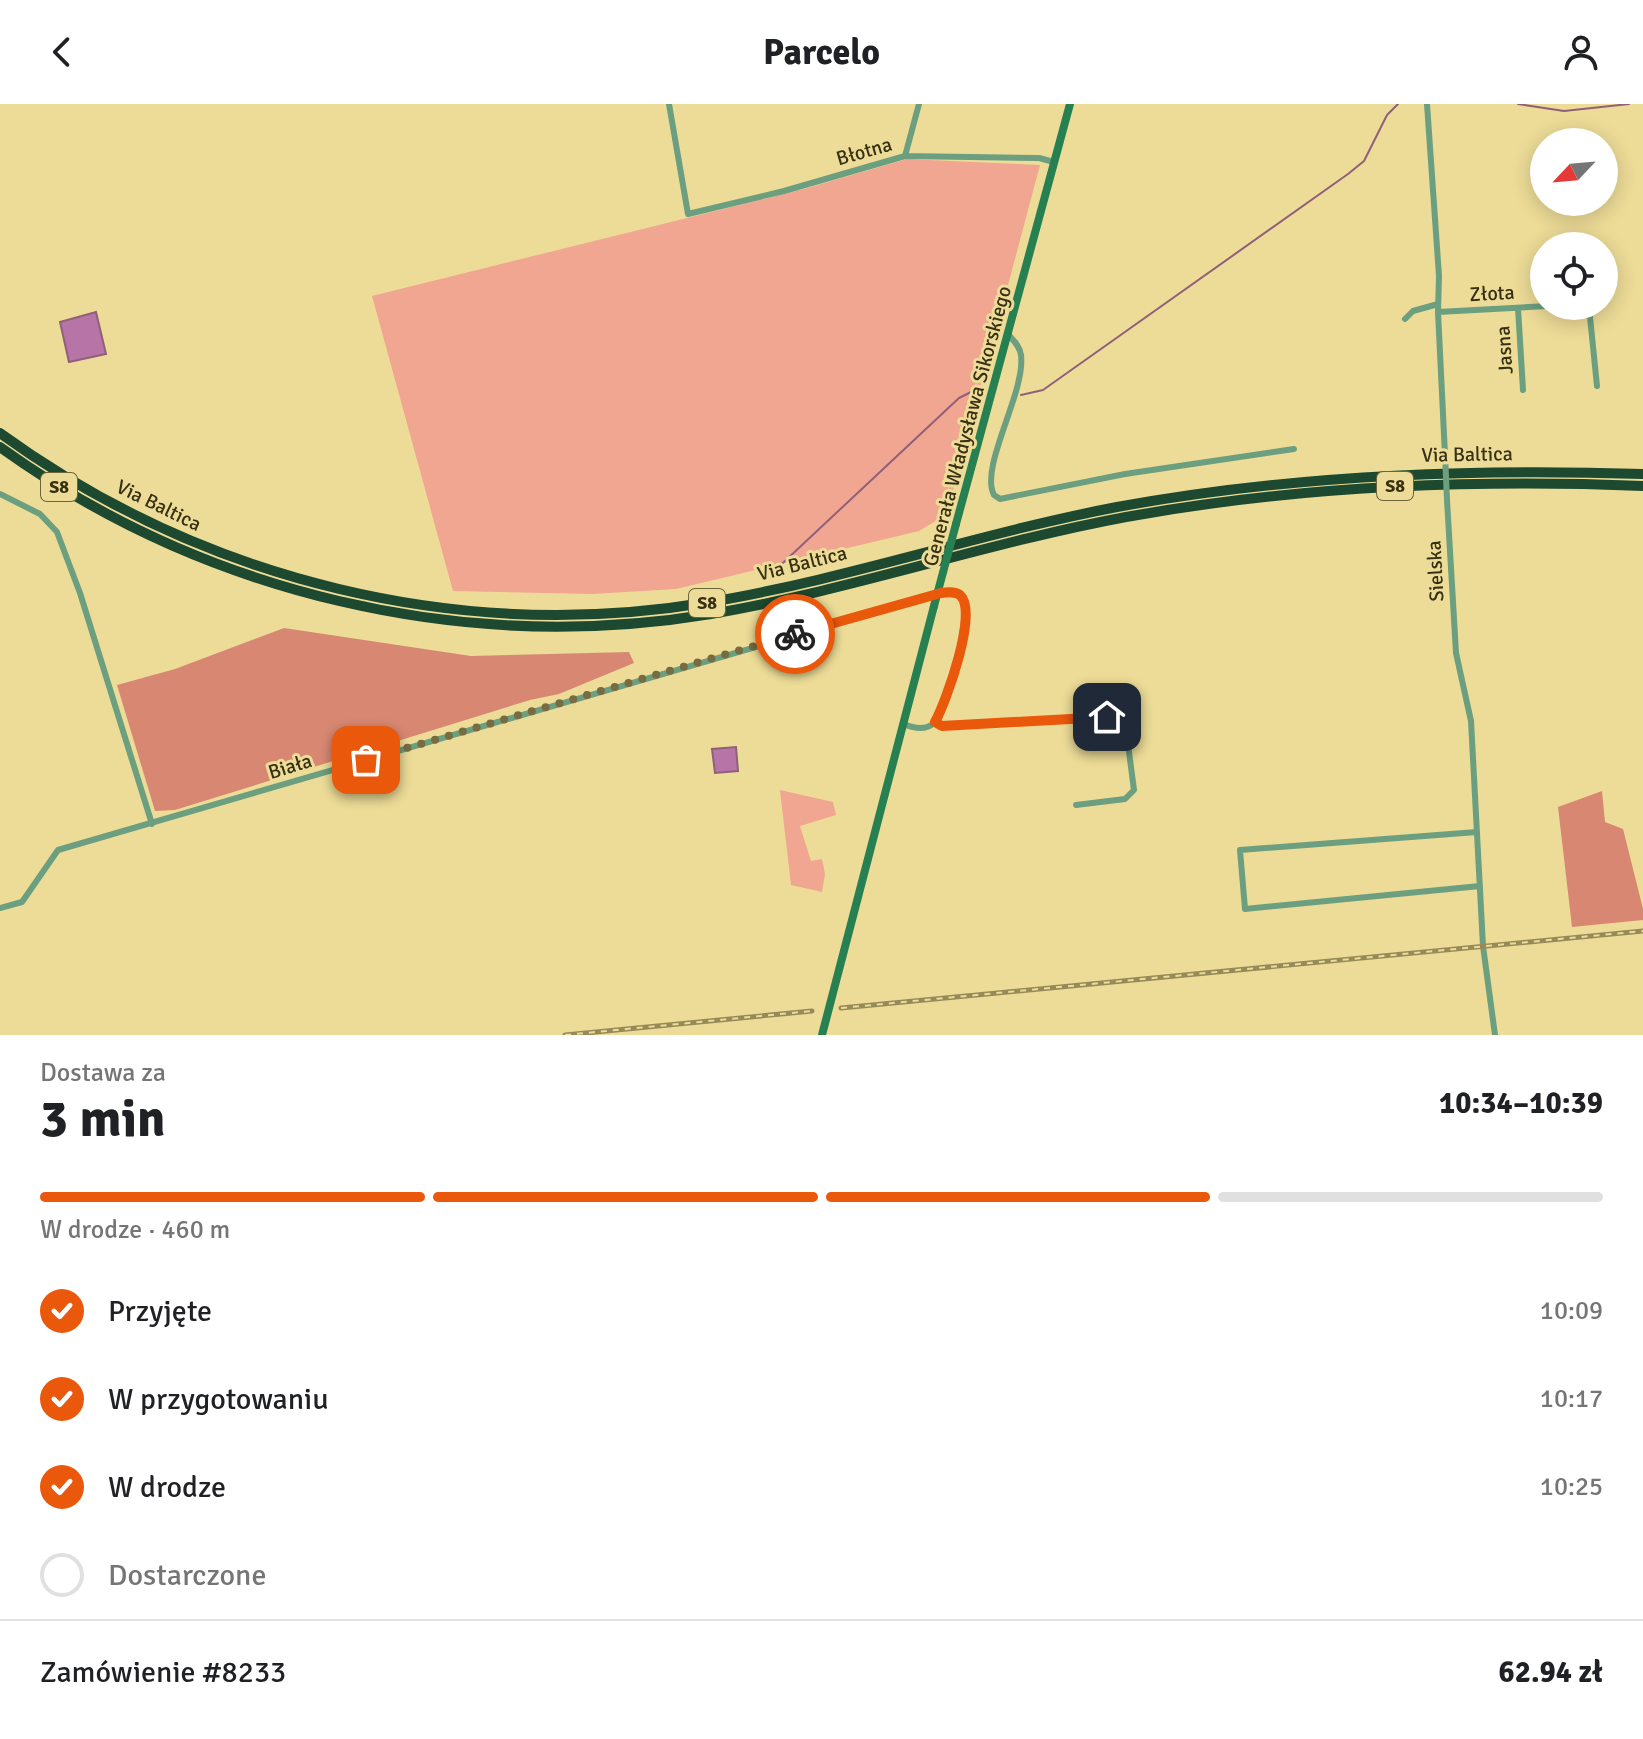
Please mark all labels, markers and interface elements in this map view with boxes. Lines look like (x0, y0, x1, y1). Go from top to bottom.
icon: back (40, 30, 84, 74)
text: Parcelo (763, 30, 880, 75)
icon: person (1559, 30, 1603, 74)
north arrow (1530, 128, 1618, 216)
map controls (1530, 128, 1618, 320)
street label: Błotna (833, 132, 895, 171)
button: locate (1530, 232, 1618, 320)
street label: Złota (1469, 280, 1515, 307)
street label: Generała Władysława Sikorskiego (918, 283, 1017, 569)
street label: Jasna (1490, 325, 1519, 375)
street label: Via Baltica (1421, 441, 1513, 468)
road number: S8 (1377, 472, 1413, 500)
road number: S8 (41, 473, 77, 501)
street label: Via Baltica (112, 474, 205, 537)
street label: Via Baltica (755, 540, 849, 587)
street label: Sielska (1421, 540, 1450, 602)
road number: S8 (689, 589, 725, 617)
courier (755, 594, 835, 674)
icon: bike (773, 612, 817, 656)
pin (1073, 683, 1141, 751)
icon: home (1085, 695, 1129, 739)
pin (332, 726, 400, 794)
icon: bag (344, 738, 388, 782)
street label: Biała (265, 748, 315, 785)
text: Dostawa za (40, 1057, 166, 1089)
text: 10:34–10:39 (1439, 1085, 1603, 1122)
text: 3 min (40, 1087, 166, 1151)
text: W drodze · 460 m (40, 1214, 230, 1246)
icon: check (40, 1289, 84, 1333)
text: Przyjęte (108, 1293, 212, 1330)
text: 10:09 (1540, 1295, 1603, 1327)
icon: check (40, 1377, 84, 1421)
text: W przygotowaniu (108, 1381, 329, 1418)
text: 10:17 (1540, 1383, 1603, 1415)
icon: check (40, 1465, 84, 1509)
text: W drodze (108, 1469, 226, 1506)
text: 10:25 (1540, 1471, 1603, 1503)
text: Dostarczone (108, 1557, 266, 1594)
text: Zamówienie #8233 (40, 1654, 286, 1691)
text: 62.94 zł (1499, 1654, 1603, 1691)

